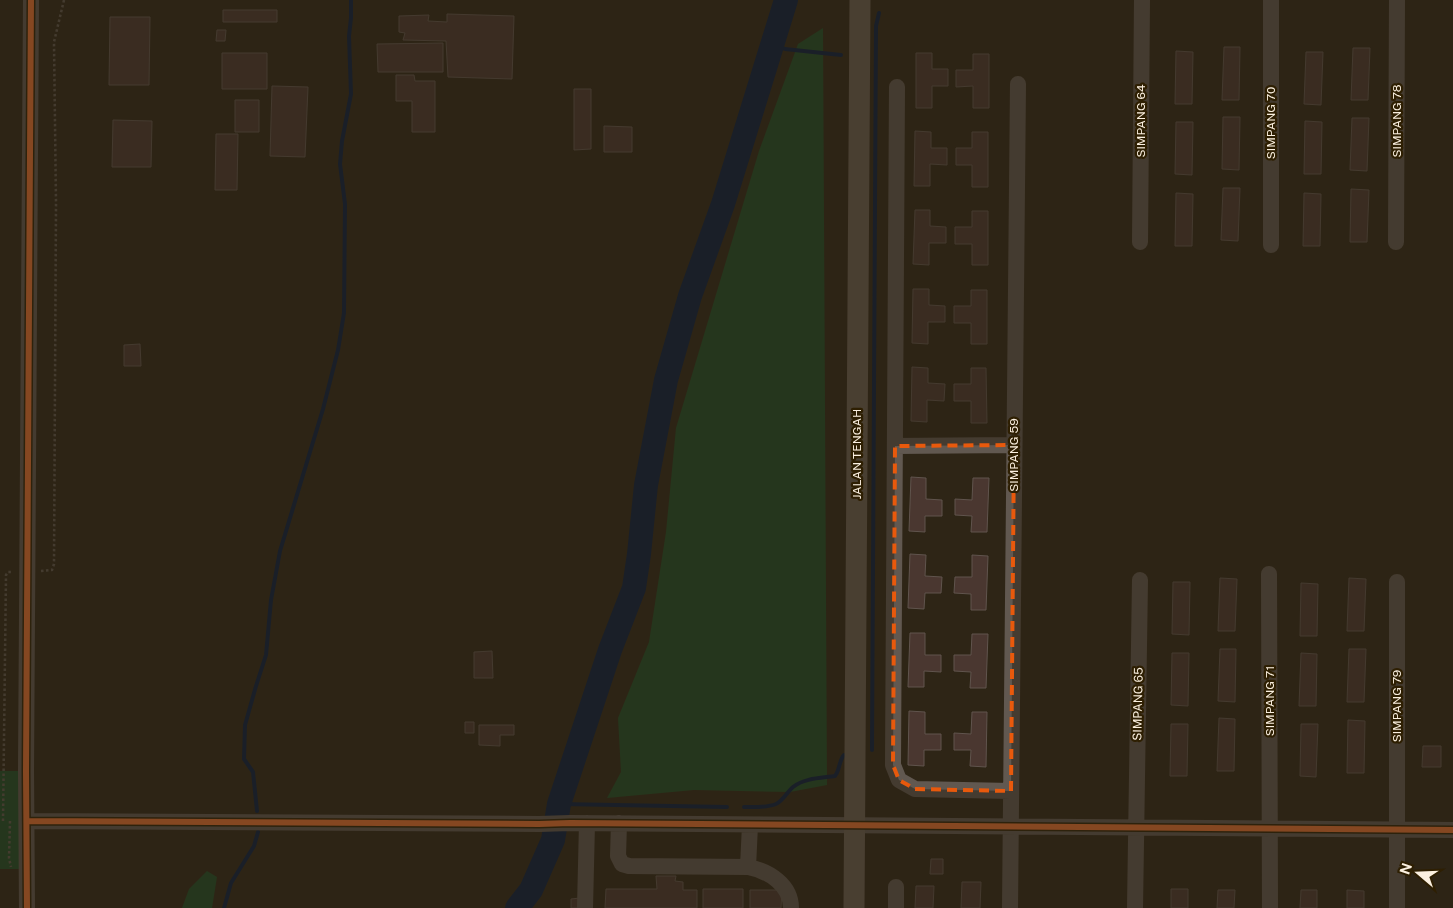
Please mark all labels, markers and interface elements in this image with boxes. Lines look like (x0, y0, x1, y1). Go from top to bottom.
street label: SIMPANG 64 (1134, 84, 1148, 158)
street label: SIMPANG 78 (1390, 84, 1404, 157)
street label: SIMPANG 70 (1264, 87, 1278, 159)
street label: JALAN TENGAH (850, 409, 864, 499)
street label: SIMPANG 59 (1007, 418, 1021, 492)
street label: SIMPANG 71 (1263, 666, 1277, 736)
street label: SIMPANG 65 (1130, 667, 1146, 741)
street label: SIMPANG 79 (1390, 670, 1404, 742)
north arrow (1393, 848, 1443, 898)
text: N (1396, 861, 1415, 877)

